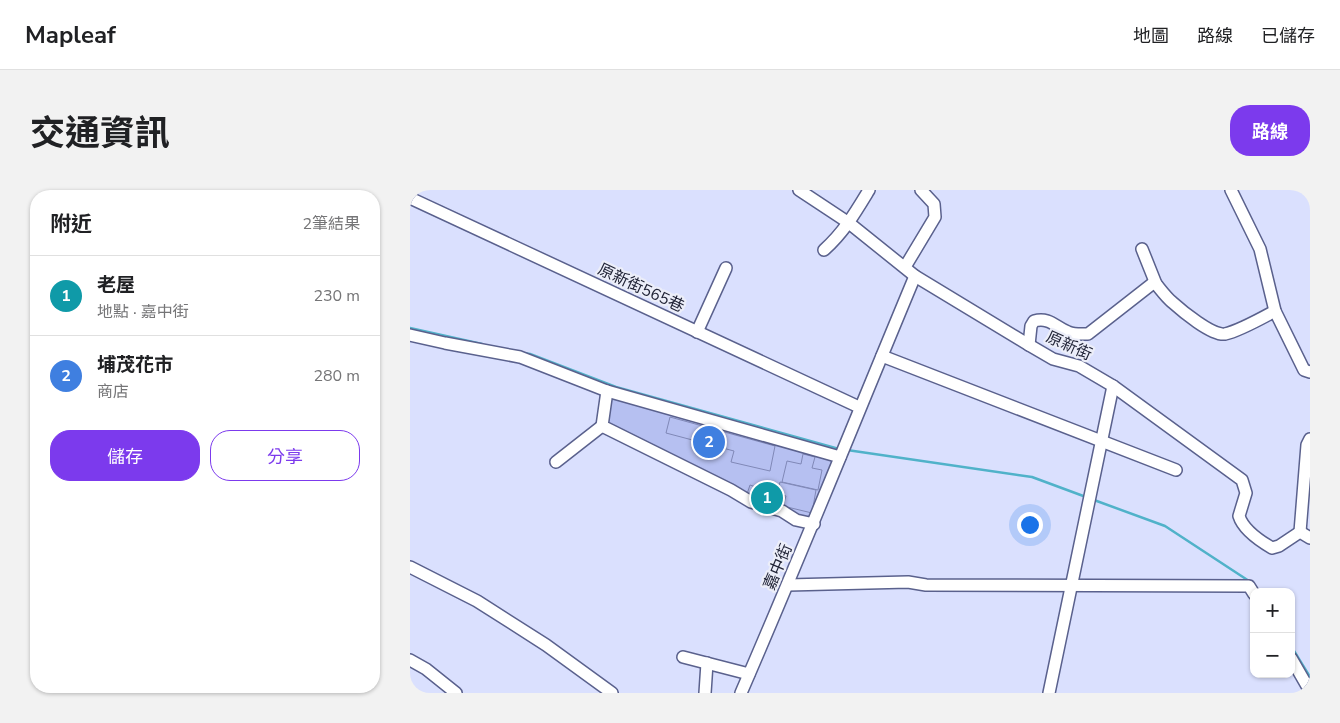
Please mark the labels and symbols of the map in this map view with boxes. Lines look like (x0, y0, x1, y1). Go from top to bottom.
street label: 原新街565巷 (594, 258, 688, 318)
street label: 原新街 (1043, 326, 1095, 366)
pin: 2 (693, 423, 725, 461)
pin: 1 (751, 479, 783, 517)
your location (1017, 512, 1043, 538)
street label: 嘉中街 (758, 541, 798, 593)

